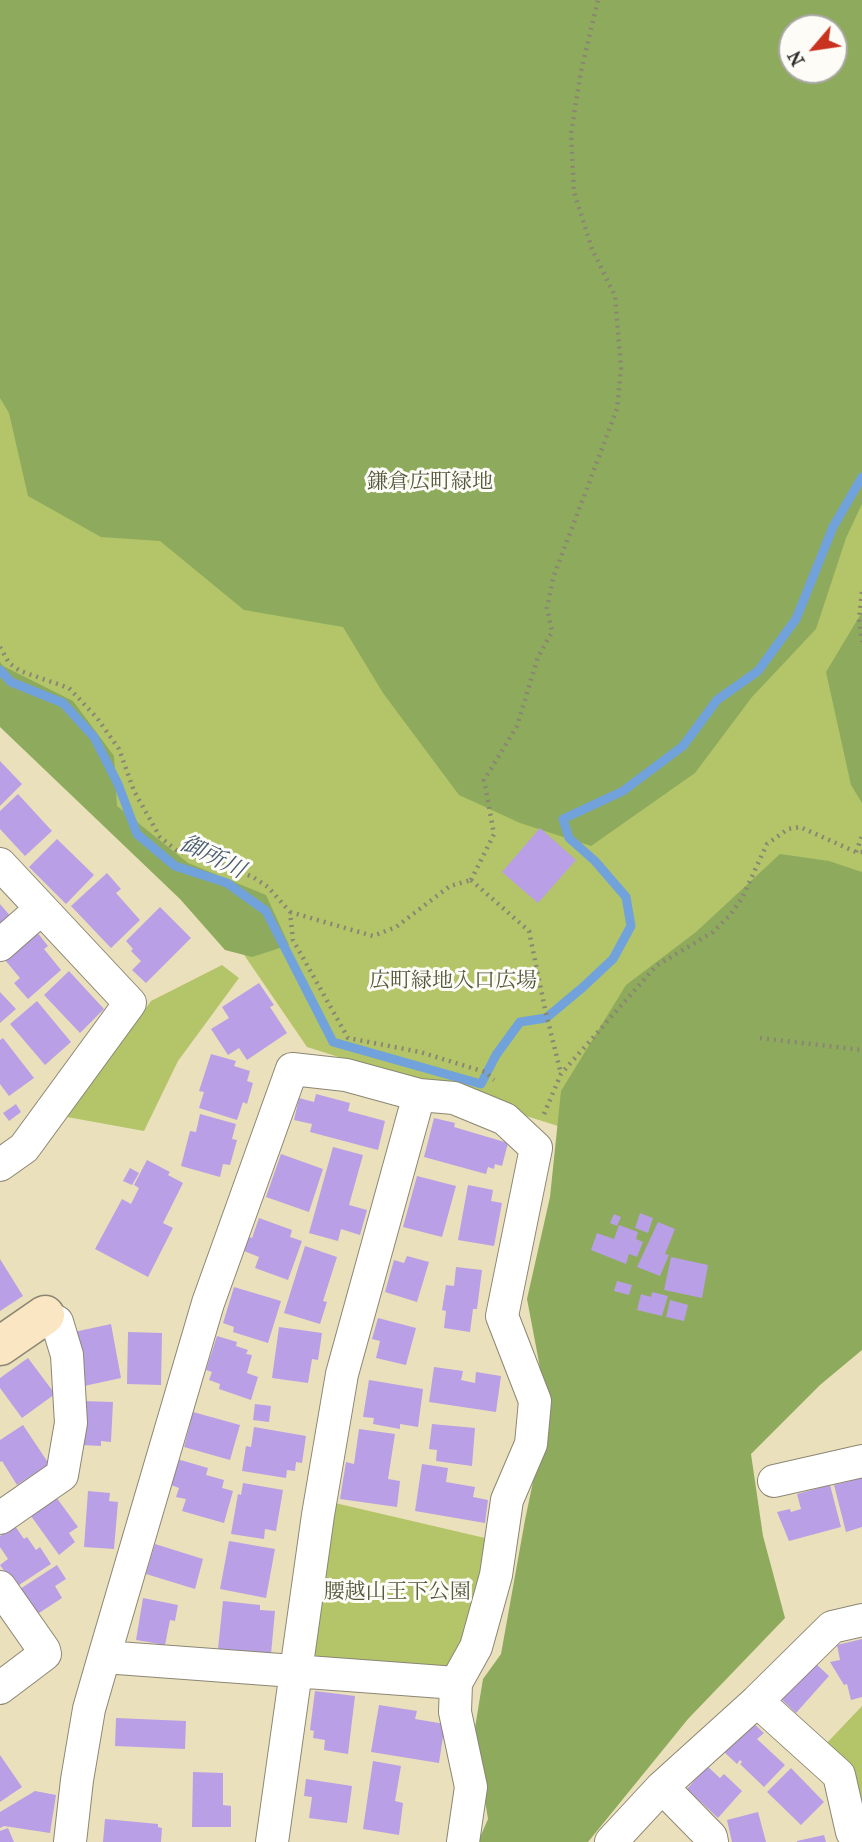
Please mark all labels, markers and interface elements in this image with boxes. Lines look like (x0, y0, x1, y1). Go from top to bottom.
north arrow (778, 14, 848, 84)
text: N (783, 47, 810, 70)
park label: 鎌倉広町緑地 (367, 470, 493, 496)
water label: 御所川 (175, 830, 249, 886)
park label: 広町緑地入口広場 (369, 969, 537, 995)
park label: 腰越山王下公園 (324, 1580, 470, 1606)

